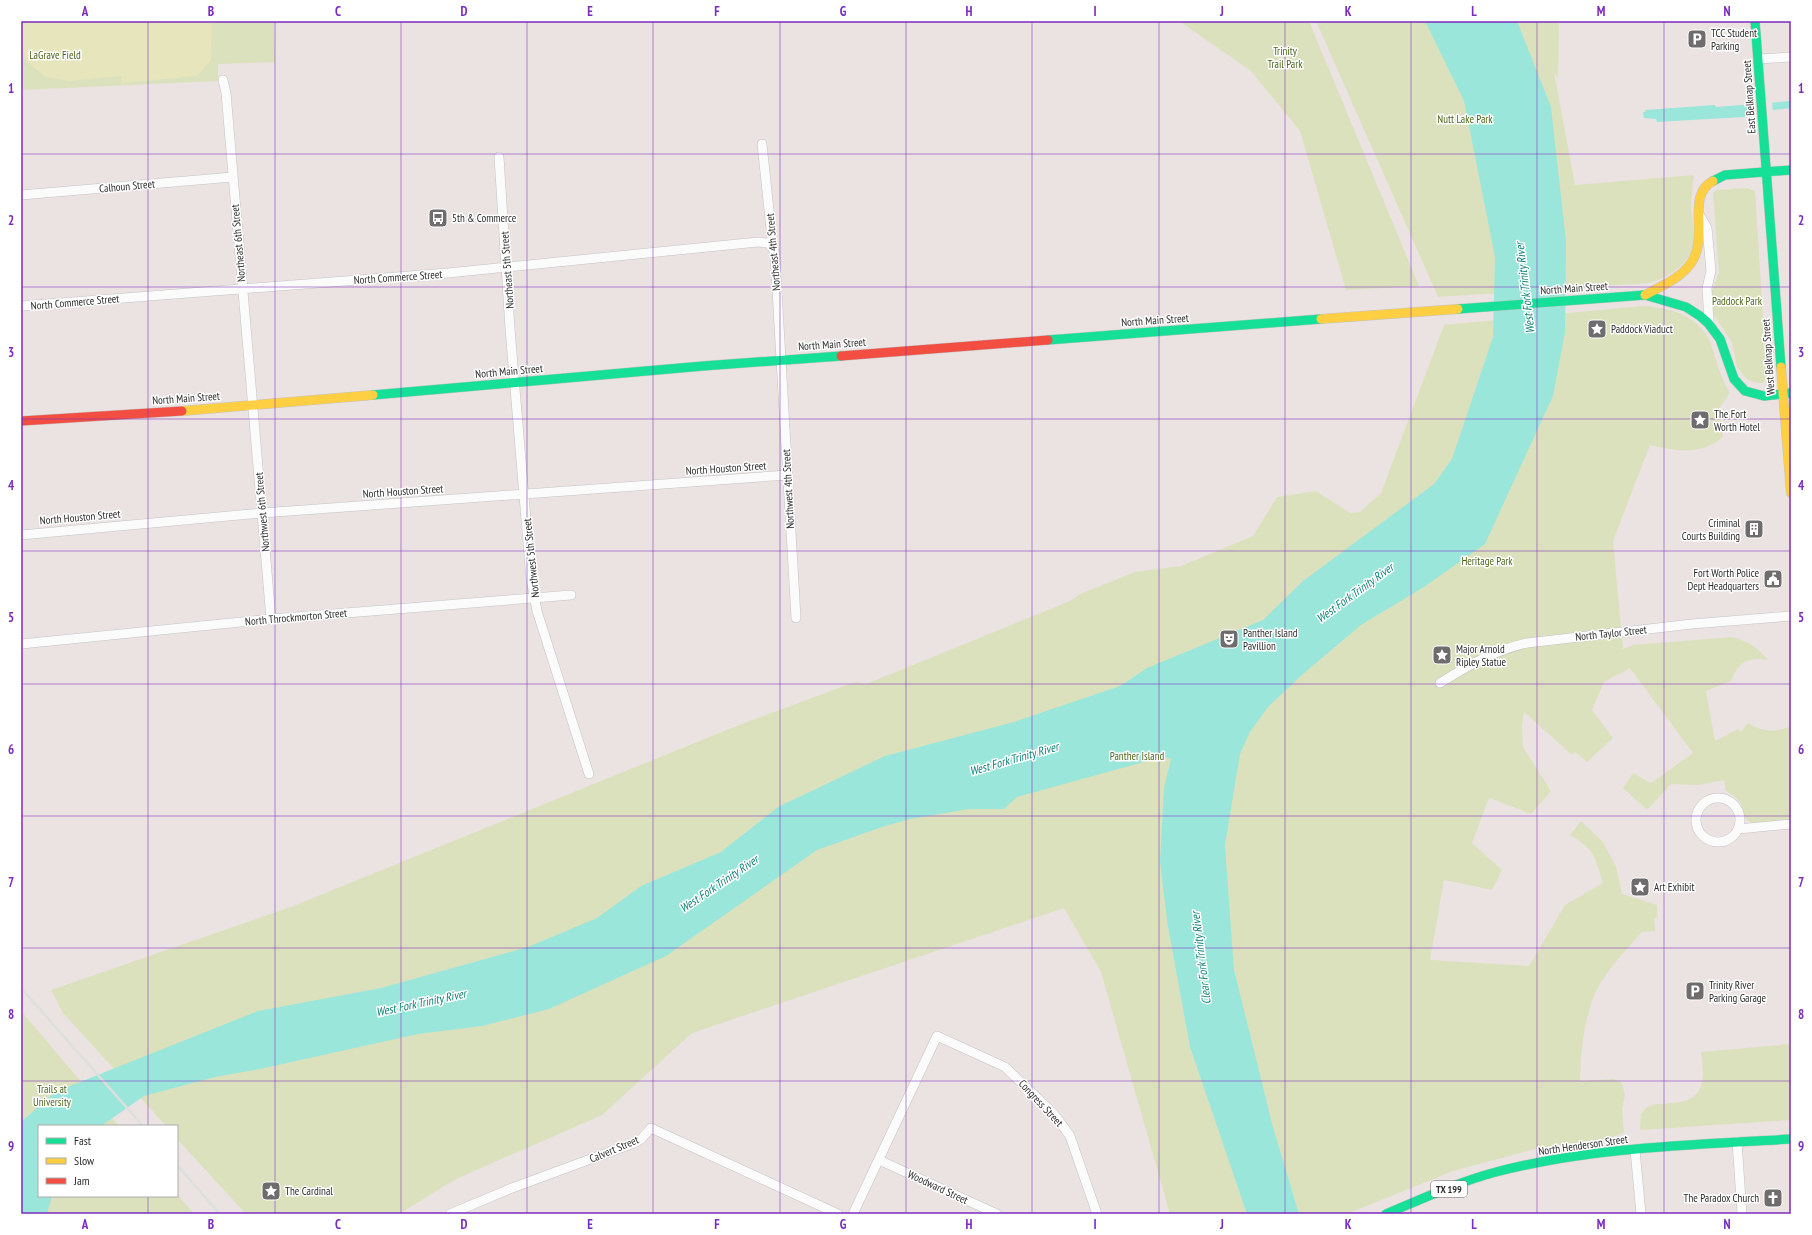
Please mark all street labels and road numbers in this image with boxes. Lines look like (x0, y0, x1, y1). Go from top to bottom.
street label: East Belknap Street (1739, 60, 1759, 134)
street label: Calhoun Street (98, 177, 156, 195)
street label: Northeast 6th Street (228, 204, 248, 282)
street label: Northeast 4th Street (763, 213, 783, 291)
street label: Northeast 5th Street (497, 231, 517, 309)
street label: North Commerce Street (353, 267, 443, 287)
street label: North Main Street (1540, 279, 1608, 297)
street label: North Commerce Street (30, 291, 120, 313)
street label: North Main Street (1121, 311, 1189, 329)
street label: West Belknap Street (1758, 318, 1778, 396)
street label: North Main Street (798, 335, 866, 353)
street label: North Main Street (475, 361, 543, 381)
street label: North Main Street (152, 389, 220, 407)
street label: Northwest 4th Street (779, 449, 797, 529)
street label: North Houston Street (685, 458, 767, 478)
street label: Northwest 6th Street (252, 472, 272, 552)
street label: North Houston Street (362, 481, 444, 501)
street label: North Houston Street (39, 507, 121, 527)
street label: Northwest 5th Street (520, 518, 542, 598)
street label: North Throckmorton Street (244, 606, 348, 628)
street label: North Taylor Street (1575, 622, 1647, 644)
street label: Congress Street (1016, 1077, 1066, 1129)
street label: Calvert Street (587, 1132, 641, 1166)
street label: North Henderson Street (1537, 1132, 1629, 1158)
street label: Woodward Street (906, 1167, 970, 1207)
road number: TX 199 (1431, 1181, 1467, 1197)

